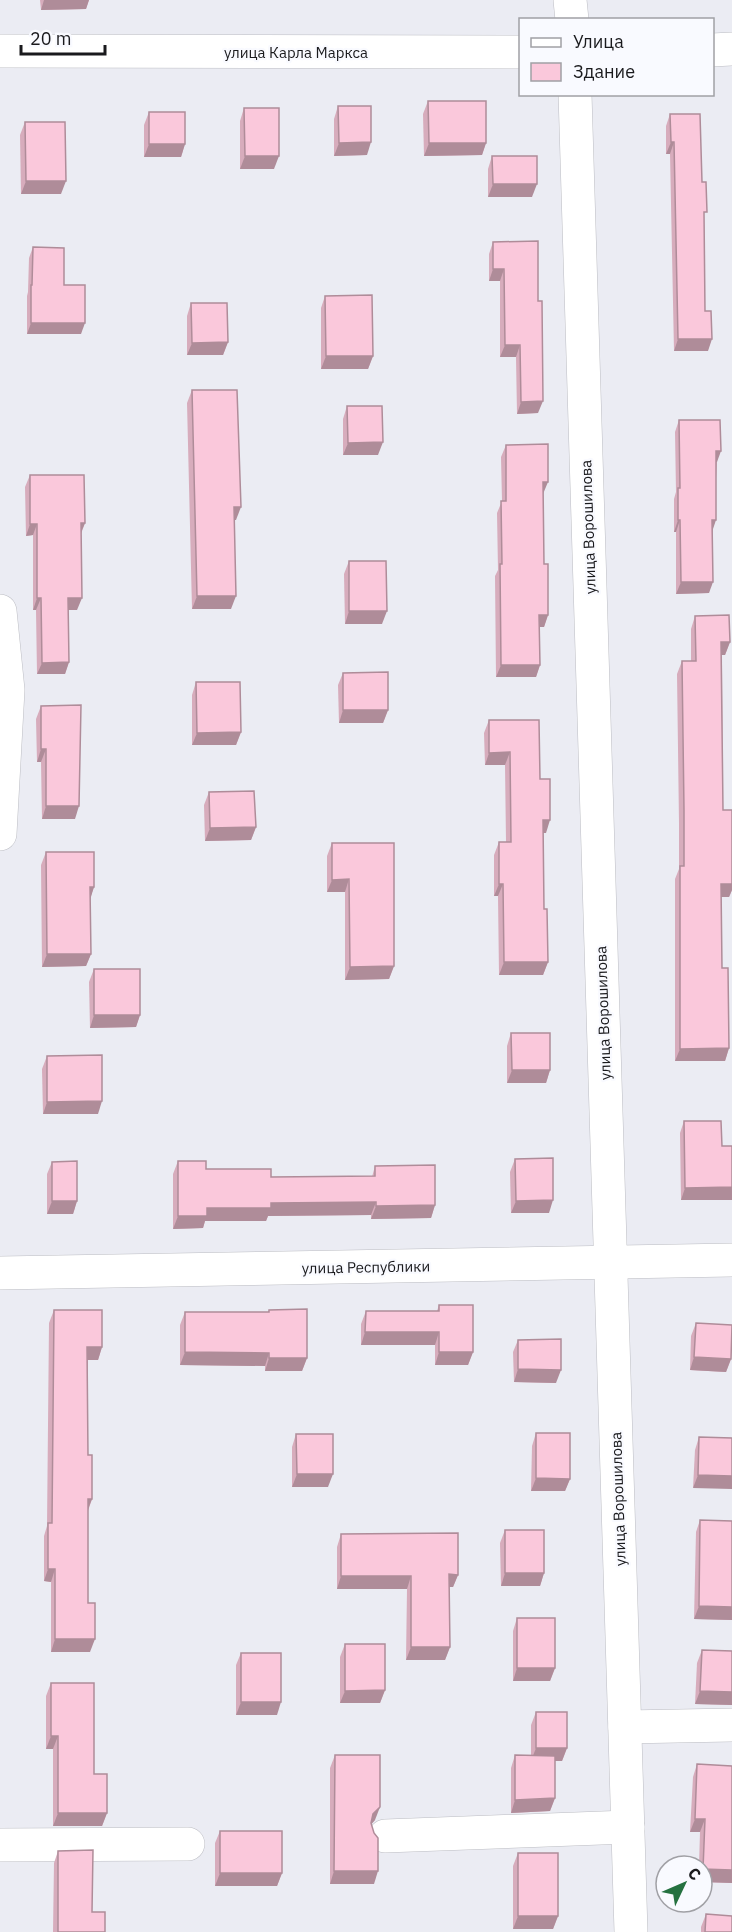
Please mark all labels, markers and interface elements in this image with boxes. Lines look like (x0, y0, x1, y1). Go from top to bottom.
scale bar (21, 18, 105, 56)
legend (519, 18, 714, 96)
text: 20 m (30, 27, 72, 50)
text: Улица (573, 30, 624, 53)
street label: улица Карла Маркса (224, 43, 368, 62)
text: Здание (573, 60, 635, 83)
street label: улица Ворошилова (576, 460, 600, 594)
street label: улица Ворошилова (591, 946, 615, 1080)
street label: улица Республики (302, 1256, 430, 1278)
street label: улица Ворошилова (606, 1432, 630, 1566)
north arrow (654, 1854, 714, 1914)
text: С (684, 1863, 706, 1884)

